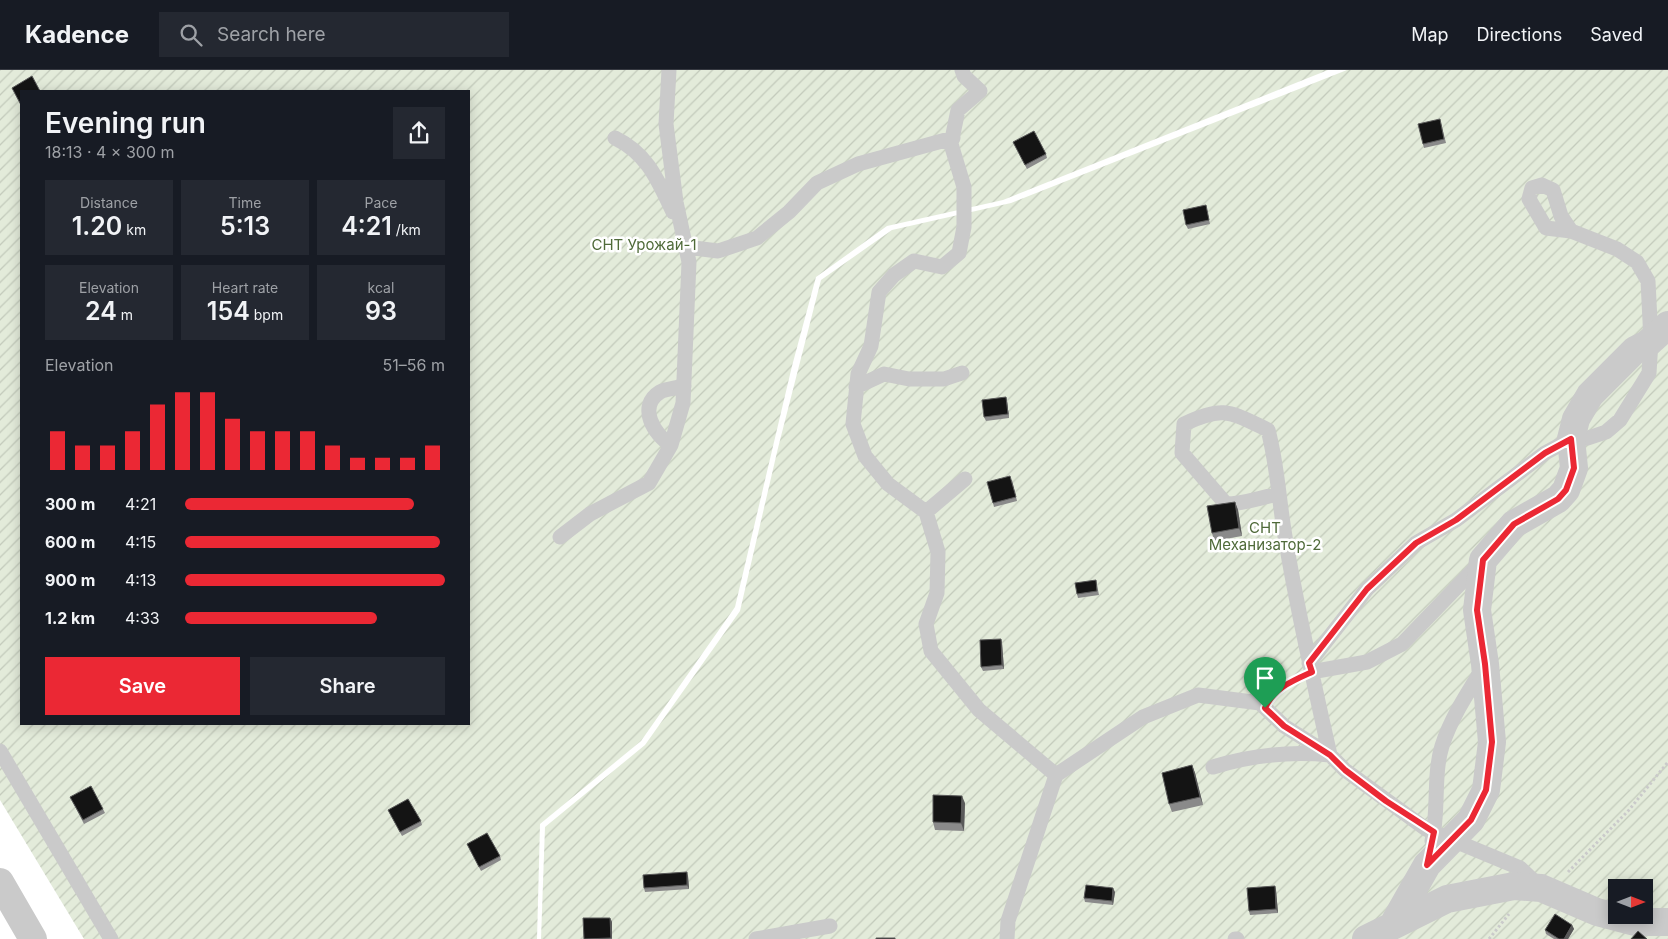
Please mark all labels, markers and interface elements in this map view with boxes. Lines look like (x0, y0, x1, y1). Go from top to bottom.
search box (159, 12, 509, 57)
text: Kadence (25, 20, 129, 49)
icon: search (177, 21, 205, 49)
text: Search here (217, 23, 326, 46)
text: Map (1411, 24, 1449, 45)
text: Directions (1477, 24, 1562, 45)
text: Saved (1590, 24, 1643, 45)
text: Evening run (45, 106, 206, 140)
button: share (393, 107, 445, 159)
text: 18:13 · 4 × 300 m (45, 142, 175, 162)
text: Distance (80, 194, 138, 211)
text: Time (229, 194, 261, 211)
text: Pace (365, 194, 397, 211)
text: 1.20 (72, 211, 122, 241)
text: 5:13 (220, 211, 270, 241)
text: 4:21 (341, 211, 392, 241)
text: km (122, 221, 146, 238)
text: /km (392, 221, 421, 238)
park label: СНТ Урожай-1 (591, 235, 697, 254)
text: Elevation (79, 279, 139, 296)
text: Heart rate (212, 279, 278, 296)
text: kcal (368, 279, 394, 296)
text: 24 (85, 296, 117, 326)
text: 154 (207, 296, 250, 326)
text: 93 (365, 296, 397, 326)
text: m (117, 306, 133, 323)
text: bpm (250, 306, 283, 323)
text: Elevation (45, 355, 114, 375)
text: 51–56 m (383, 355, 445, 375)
text: 300 m (45, 494, 95, 514)
text: 4:21 (125, 494, 156, 514)
park label: СНТ Механизатор-2 (1209, 518, 1321, 554)
text: 600 m (45, 532, 95, 552)
text: 4:15 (125, 532, 156, 552)
text: 900 m (45, 570, 95, 590)
text: 4:13 (125, 570, 156, 590)
text: 1.2 km (45, 608, 95, 628)
text: 4:33 (125, 608, 160, 628)
button: Save (45, 657, 240, 715)
button: Share (250, 657, 445, 715)
pin (1244, 657, 1286, 708)
icon: arrive (1251, 664, 1279, 692)
north arrow (1608, 879, 1652, 924)
map controls (1608, 879, 1653, 924)

